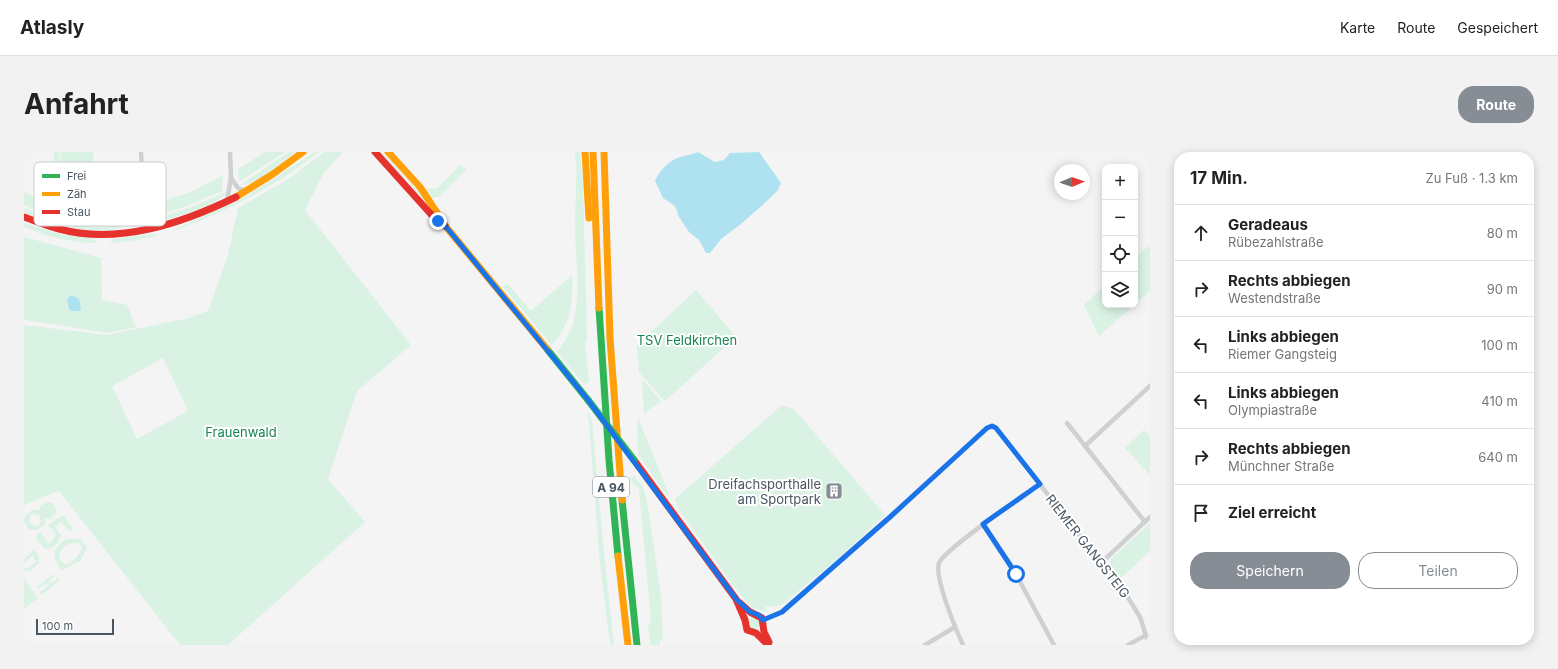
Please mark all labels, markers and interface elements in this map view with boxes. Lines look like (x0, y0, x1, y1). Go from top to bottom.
text: Atlasly (20, 16, 84, 39)
text: Karte (1340, 19, 1375, 36)
text: Route (1397, 19, 1435, 36)
text: Gespeichert (1457, 19, 1538, 36)
button: Route (1458, 86, 1534, 123)
text: Anfahrt (24, 87, 129, 121)
legend (34, 162, 166, 226)
north arrow (1054, 164, 1090, 200)
map controls (1102, 164, 1138, 308)
button: + (1102, 164, 1138, 200)
text: 17 Min. (1190, 168, 1248, 188)
text: Frei (67, 169, 86, 183)
text: Zu Fuß · 1.3 km (1426, 170, 1518, 186)
text: Zäh (67, 187, 87, 201)
button: − (1102, 200, 1138, 236)
text: Stau (67, 205, 90, 219)
route end (429, 212, 447, 230)
text: Geradeaus (1228, 215, 1308, 234)
icon: ahead (1190, 222, 1212, 244)
text: 80 m (1487, 225, 1518, 241)
text: Rübezahlstraße (1228, 234, 1324, 250)
button: locate (1102, 236, 1138, 272)
text: Rechts abbiegen (1228, 271, 1350, 290)
button: layers (1102, 272, 1138, 308)
icon: right (1190, 278, 1212, 300)
text: 90 m (1487, 281, 1518, 297)
text: Westendstraße (1228, 290, 1321, 306)
text: Links abbiegen (1228, 327, 1339, 346)
park label: TSV Feldkirchen (637, 332, 737, 348)
icon: left (1190, 334, 1212, 356)
text: 100 m (1481, 337, 1518, 353)
text: Riemer Gangsteig (1228, 346, 1337, 362)
text: Links abbiegen (1228, 383, 1339, 402)
icon: left (1190, 390, 1212, 412)
text: 410 m (1481, 393, 1518, 409)
text: Olympiastraße (1228, 402, 1317, 418)
park label: Frauenwald (205, 424, 277, 440)
text: Rechts abbiegen (1228, 439, 1350, 458)
icon: right (1190, 446, 1212, 468)
text: 640 m (1478, 449, 1518, 465)
text: Münchner Straße (1228, 458, 1334, 474)
place label: Dreifachsporthalle am Sportpark (708, 476, 821, 507)
road number: A 94 (593, 477, 629, 497)
building icon: Dreifachsporthalle am Sportpark (824, 481, 844, 501)
street label: RIEMER GANGSTEIG (1043, 491, 1133, 601)
icon: arrive (1190, 502, 1212, 524)
text: Ziel erreicht (1228, 503, 1316, 522)
button: Speichern (1190, 552, 1350, 589)
button: Teilen (1358, 552, 1518, 589)
route start (1007, 565, 1025, 583)
scale bar (36, 617, 114, 636)
text: 100 m (42, 619, 73, 633)

